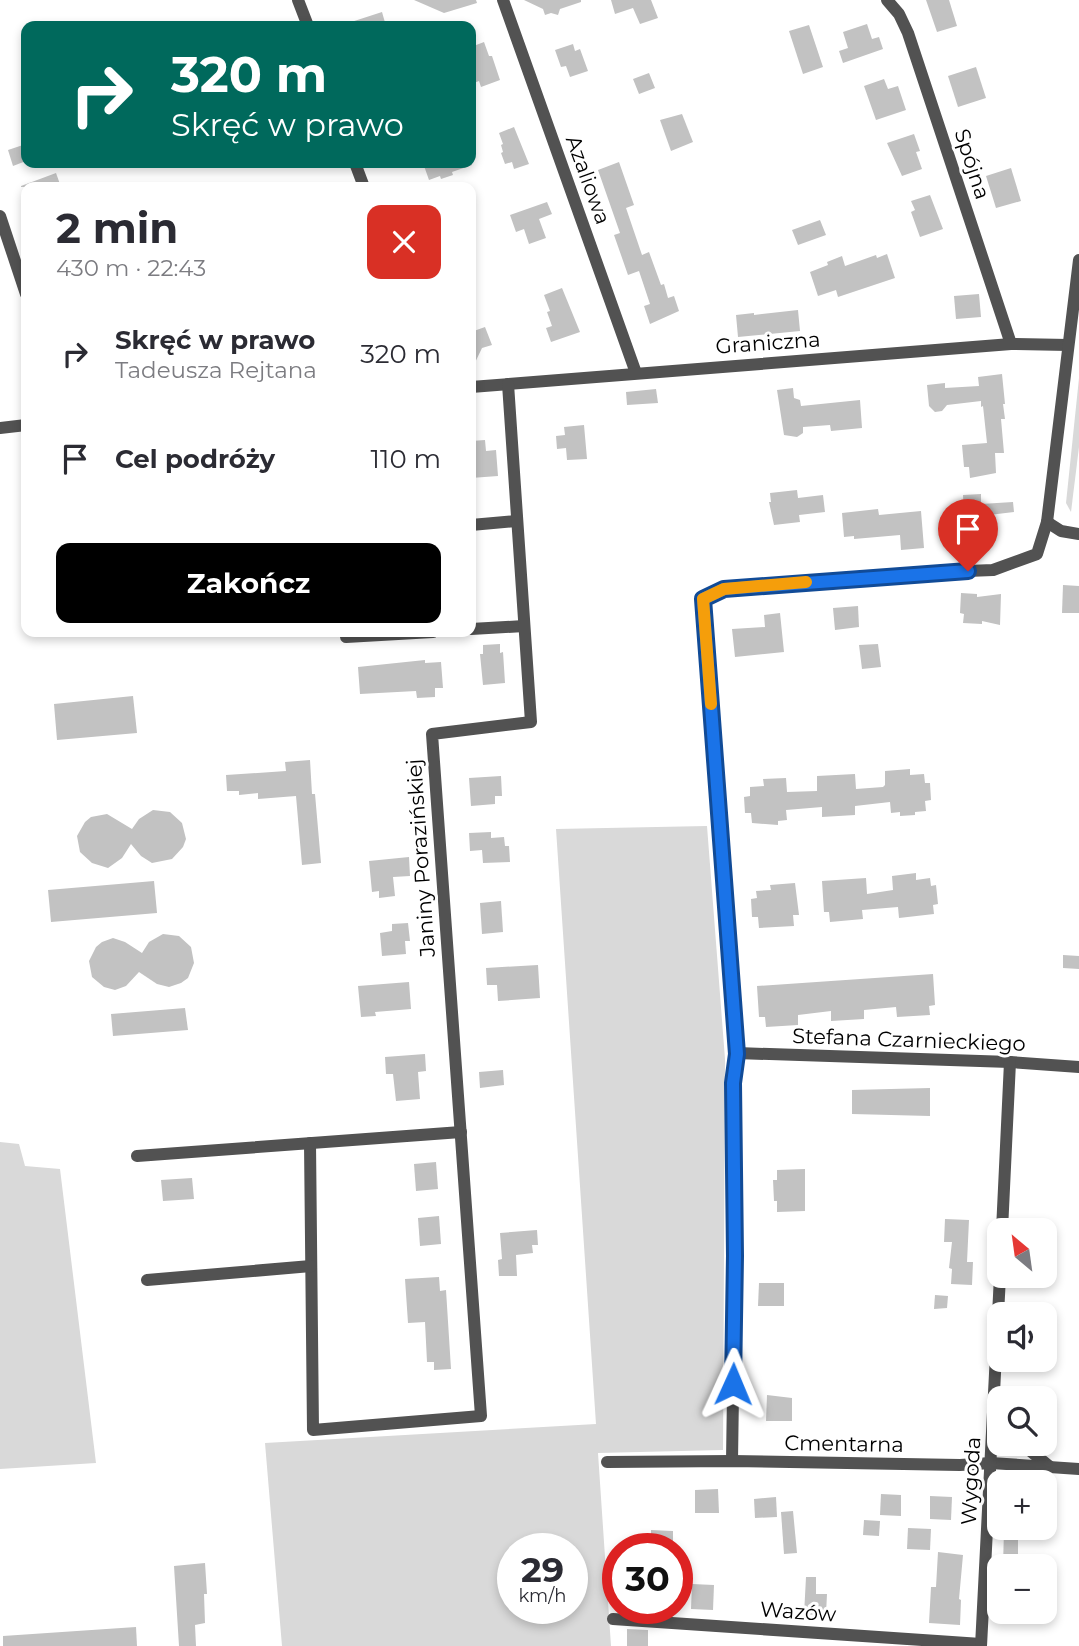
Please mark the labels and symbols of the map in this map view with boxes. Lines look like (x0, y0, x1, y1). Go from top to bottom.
street label: Spójna (949, 125, 996, 202)
street label: Azaliowa (561, 132, 616, 228)
street label: Graniczna (715, 326, 821, 359)
pin (938, 499, 998, 571)
street label: Janiny Porazińskiej (401, 758, 440, 959)
street label: Stefana Czarnieckiego (792, 1023, 1026, 1056)
north arrow (987, 1218, 1057, 1288)
position arrow (696, 1347, 770, 1421)
street label: Cmentarna (784, 1430, 904, 1457)
street label: Wygoda (956, 1436, 985, 1526)
speed limit sign: 30 (602, 1533, 693, 1624)
street label: Wazów (759, 1596, 838, 1627)

